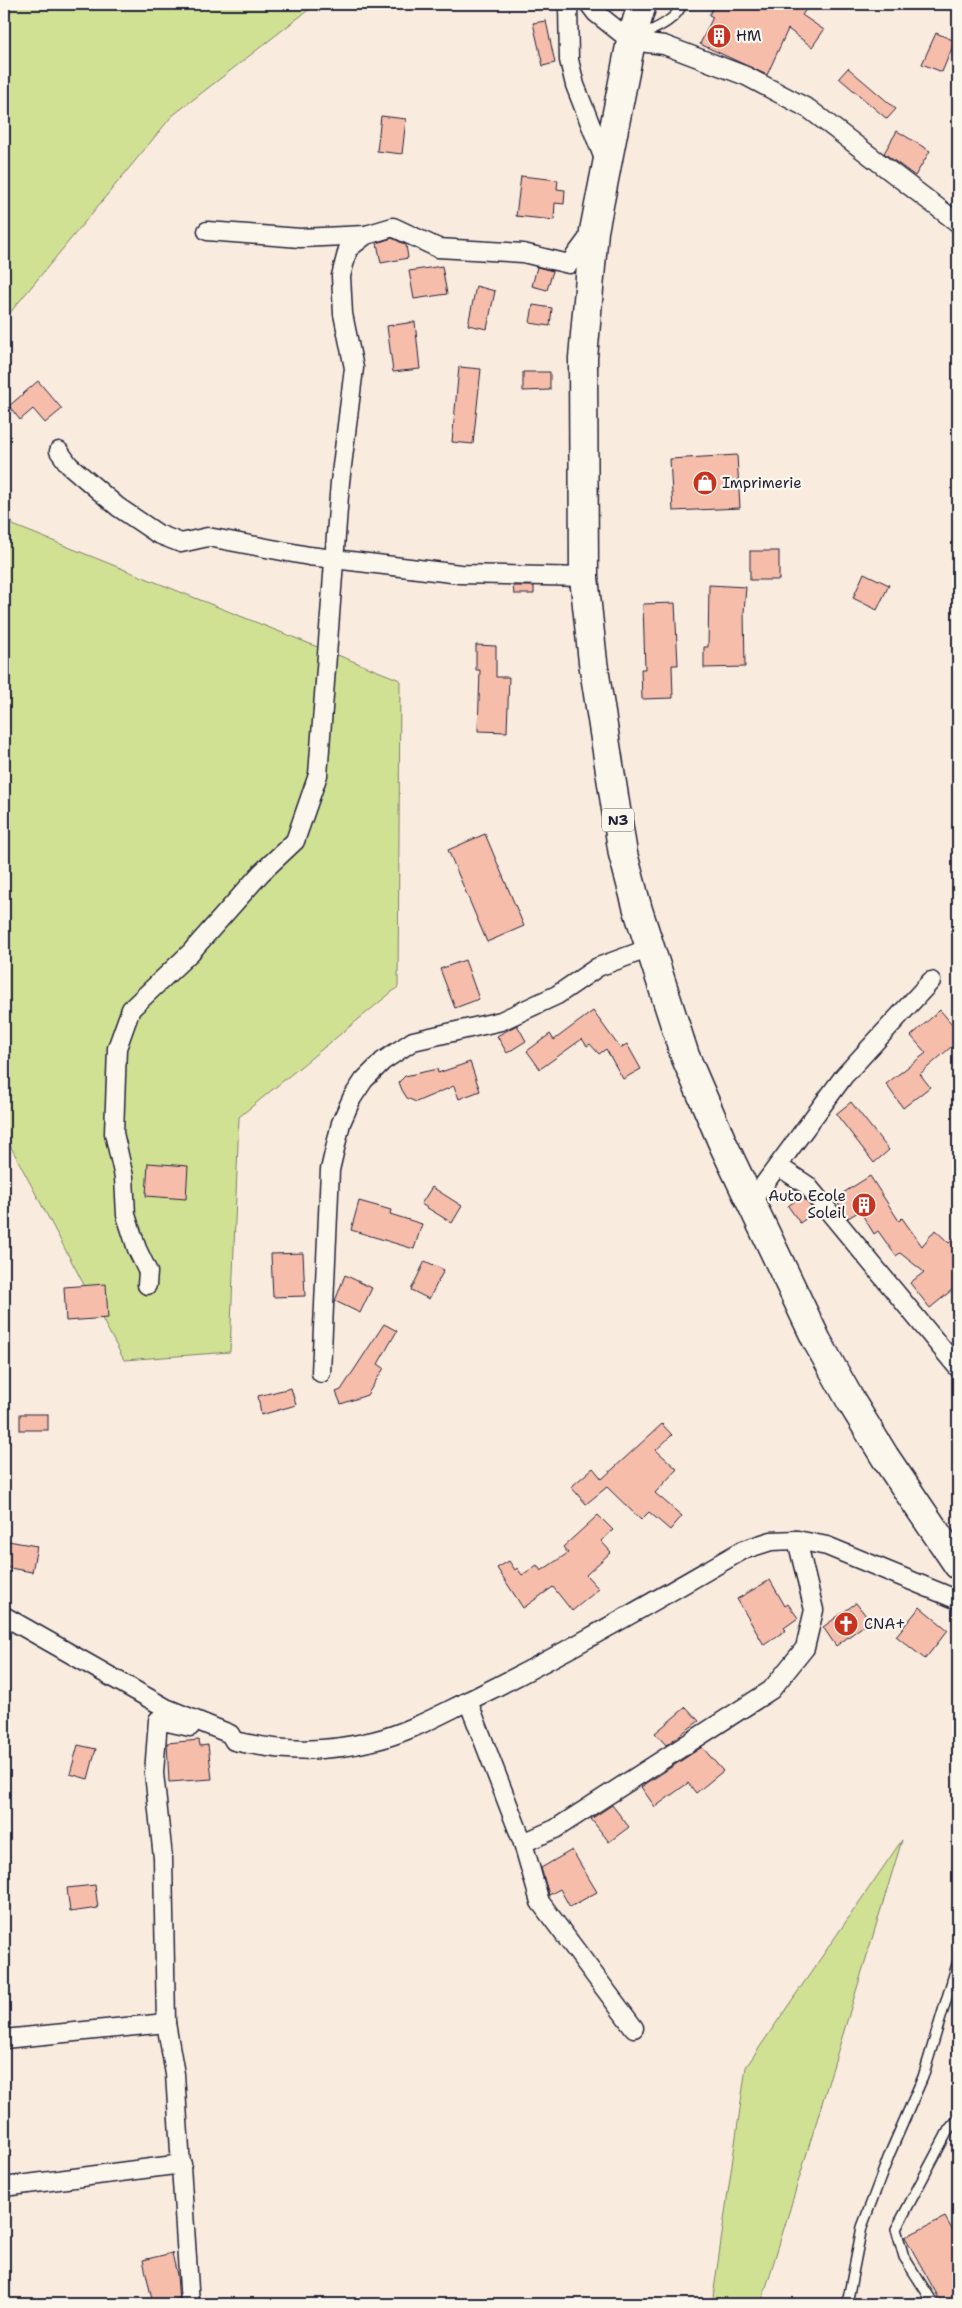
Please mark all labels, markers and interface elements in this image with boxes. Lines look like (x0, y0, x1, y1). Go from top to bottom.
building icon: HM (706, 23, 732, 49)
place label: HM (736, 26, 761, 46)
shop icon: Imprimerie (692, 470, 718, 496)
place label: Imprimerie (722, 473, 802, 493)
road number: N3 (602, 808, 634, 832)
place label: Auto Ecole Soleil (768, 1186, 846, 1223)
building icon: Auto Ecole Soleil (851, 1192, 877, 1218)
church icon: CNA+ (833, 1611, 859, 1637)
place label: CNA+ (864, 1614, 906, 1634)

